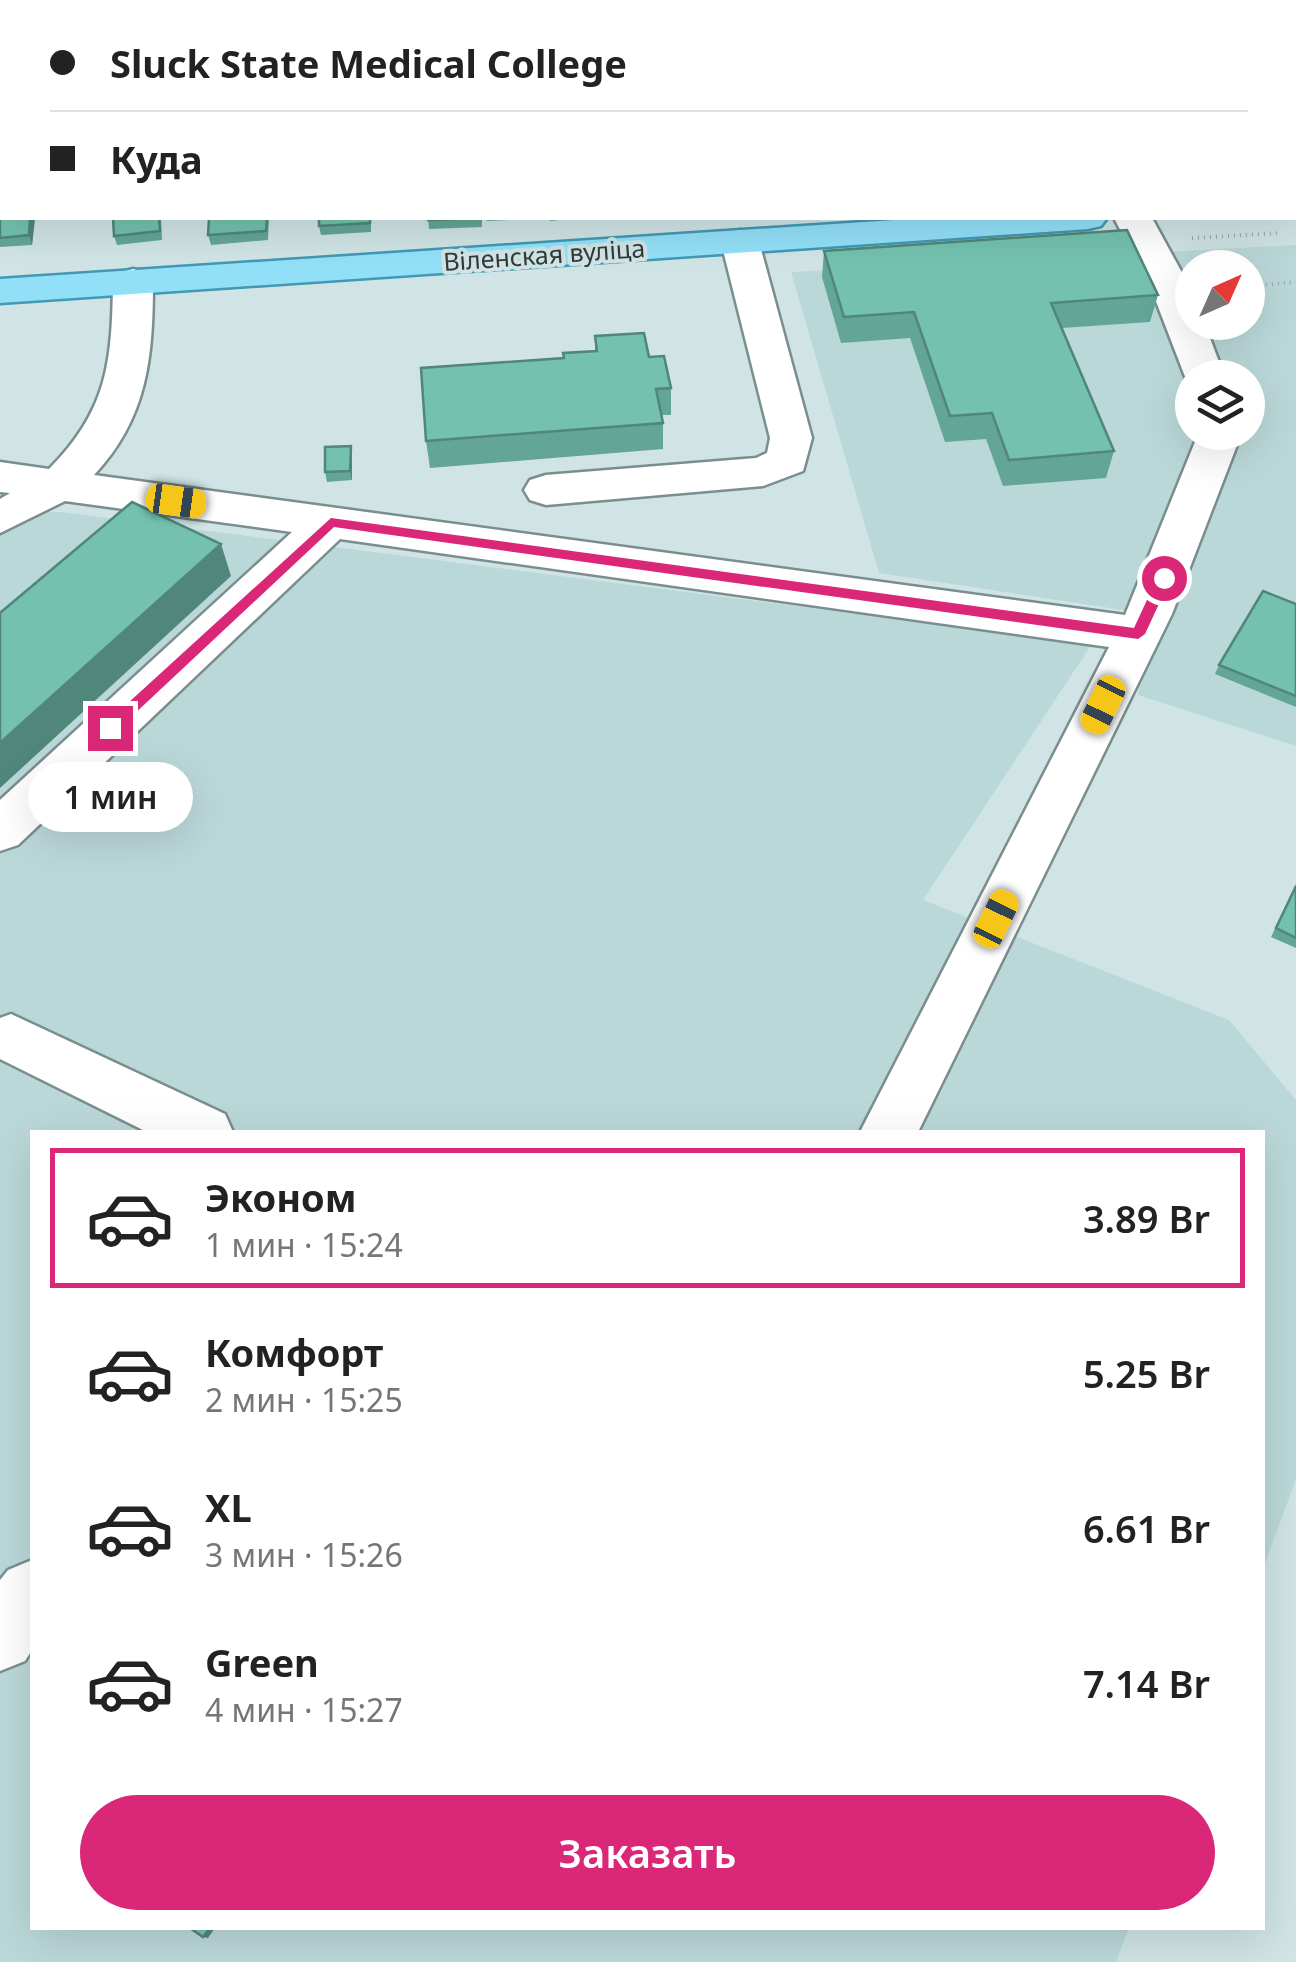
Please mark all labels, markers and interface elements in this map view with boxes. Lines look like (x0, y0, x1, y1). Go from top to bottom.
text: Sluck State Medical College (110, 37, 627, 89)
text: Куда (110, 133, 203, 185)
street label: Віленская вуліца (442, 230, 646, 278)
north arrow (1175, 250, 1265, 340)
map controls (1175, 250, 1265, 450)
button: layers (1175, 360, 1265, 450)
car (144, 482, 208, 520)
route start (1142, 556, 1187, 601)
car (1076, 671, 1130, 739)
route end (88, 706, 133, 751)
callout: 1 мин (28, 763, 192, 833)
text: 1 мин (64, 775, 157, 818)
car (969, 885, 1023, 953)
text: Эконом (205, 1171, 357, 1223)
icon: car (85, 1173, 175, 1263)
text: 3.89 Br (1083, 1192, 1210, 1244)
text: 1 мин · 15:24 (205, 1223, 403, 1266)
text: Комфорт (205, 1326, 383, 1378)
icon: car (85, 1328, 175, 1418)
text: 5.25 Br (1083, 1347, 1210, 1399)
text: 2 мин · 15:25 (205, 1378, 403, 1421)
text: XL (205, 1481, 252, 1533)
icon: car (85, 1483, 175, 1573)
text: 6.61 Br (1083, 1502, 1210, 1554)
text: 3 мин · 15:26 (205, 1533, 403, 1576)
text: Green (205, 1636, 319, 1688)
icon: car (85, 1638, 175, 1728)
text: 7.14 Br (1083, 1657, 1210, 1709)
text: 4 мин · 15:27 (205, 1688, 403, 1731)
button: Заказать (80, 1795, 1215, 1910)

